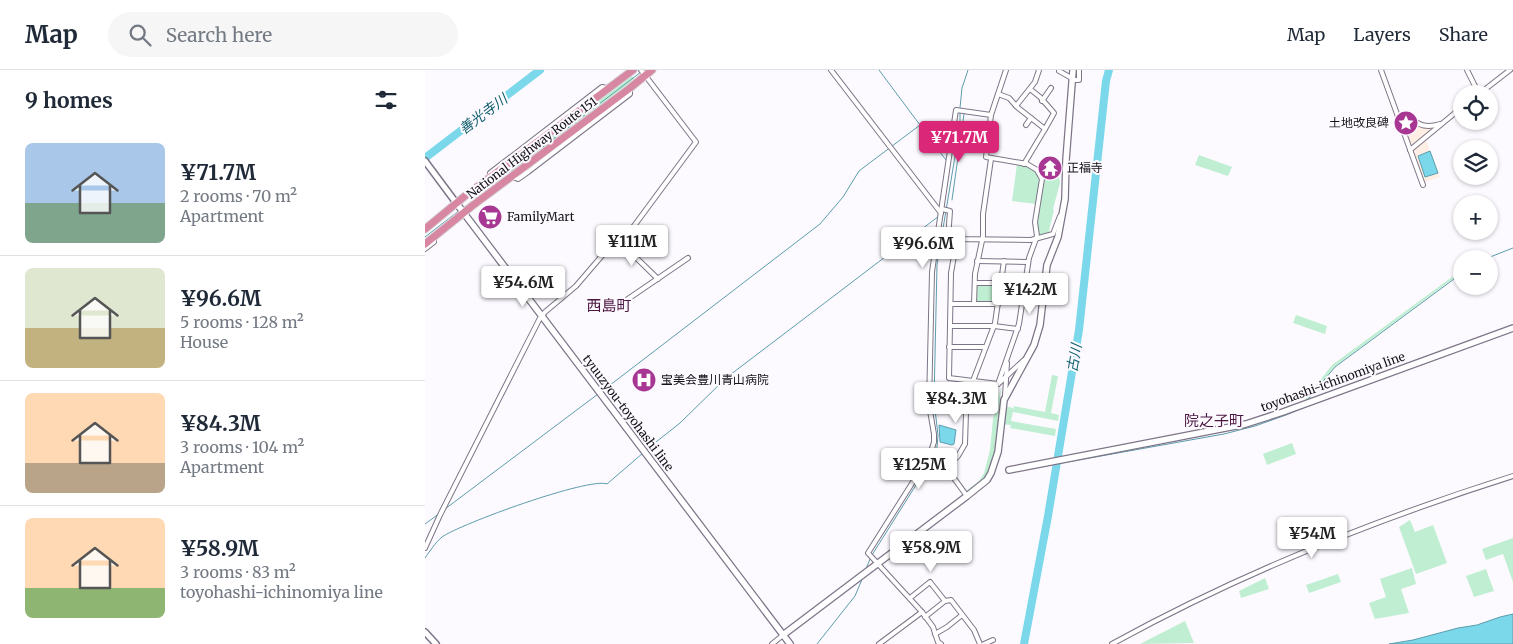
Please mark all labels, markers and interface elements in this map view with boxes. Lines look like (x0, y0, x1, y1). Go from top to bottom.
search box (108, 12, 458, 57)
text: Map (25, 19, 78, 50)
icon: search (126, 21, 154, 49)
text: Search here (166, 23, 272, 47)
text: Map (1287, 23, 1325, 46)
text: Layers (1353, 23, 1411, 46)
text: Share (1439, 23, 1488, 46)
map controls (1453, 85, 1498, 295)
button: locate (1453, 85, 1498, 130)
icon: filters (372, 86, 400, 114)
text: 9 homes (25, 87, 113, 114)
water label: 善光寺川 (455, 89, 512, 138)
street label: National Highway Route 151 (464, 93, 600, 202)
place icon: 土地改良碑 (1393, 110, 1419, 136)
place label: 土地改良碑 (1329, 115, 1389, 130)
pin: ¥71.7M (918, 121, 1000, 163)
text: ¥71.7M (930, 127, 988, 147)
button: layers (1453, 140, 1498, 185)
temple icon: 正福寺 (1037, 155, 1063, 181)
text: ¥71.7M (180, 159, 256, 186)
place label: 正福寺 (1067, 160, 1103, 175)
icon: home (65, 163, 125, 223)
text: 2 rooms · 70 m² (180, 186, 297, 206)
button: + (1453, 195, 1498, 240)
supermarket icon: FamilyMart (477, 204, 503, 230)
text: Apartment (180, 206, 264, 226)
place label: FamilyMart (507, 209, 575, 224)
pin: ¥111M (597, 224, 667, 267)
pin: ¥96.6M (882, 226, 964, 269)
text: ¥111M (607, 231, 657, 251)
text: ¥96.6M (892, 233, 954, 253)
button: − (1453, 250, 1498, 295)
pin: ¥54.6M (482, 266, 564, 308)
text: ¥54.6M (492, 272, 554, 292)
pin: ¥142M (995, 272, 1065, 315)
text: ¥142M (1003, 279, 1057, 299)
text: ¥96.6M (180, 285, 261, 312)
icon: home (65, 288, 125, 348)
district label: 西島町 (586, 296, 632, 315)
text: 5 rooms · 128 m² (180, 312, 304, 332)
text: House (180, 332, 228, 352)
water label: 古川 (1063, 341, 1086, 373)
street label: toyohashi-ichinomiya line (1259, 348, 1407, 415)
street label: tyuuzyou-toyohashi line (580, 352, 677, 474)
hospital icon: 宝美会豊川青山病院 (631, 367, 657, 393)
place label: 宝美会豊川青山病院 (661, 372, 769, 387)
pin: ¥84.3M (915, 382, 997, 424)
text: ¥84.3M (925, 388, 987, 408)
text: ¥84.3M (180, 410, 261, 437)
district label: 院之子町 (1184, 411, 1244, 430)
icon: home (65, 413, 125, 473)
text: 3 rooms · 104 m² (180, 437, 304, 457)
pin: ¥125M (884, 448, 954, 490)
text: ¥125M (892, 454, 946, 474)
text: Apartment (180, 457, 264, 477)
pin: ¥54M (1282, 516, 1342, 559)
text: ¥54M (1288, 523, 1336, 543)
pin: ¥58.9M (890, 530, 972, 573)
text: ¥58.9M (180, 535, 259, 562)
text: ¥58.9M (901, 537, 961, 557)
icon: home (65, 538, 125, 598)
text: 3 rooms · 83 m² (180, 562, 296, 582)
text: toyohashi-ichinomiya line (180, 582, 383, 602)

